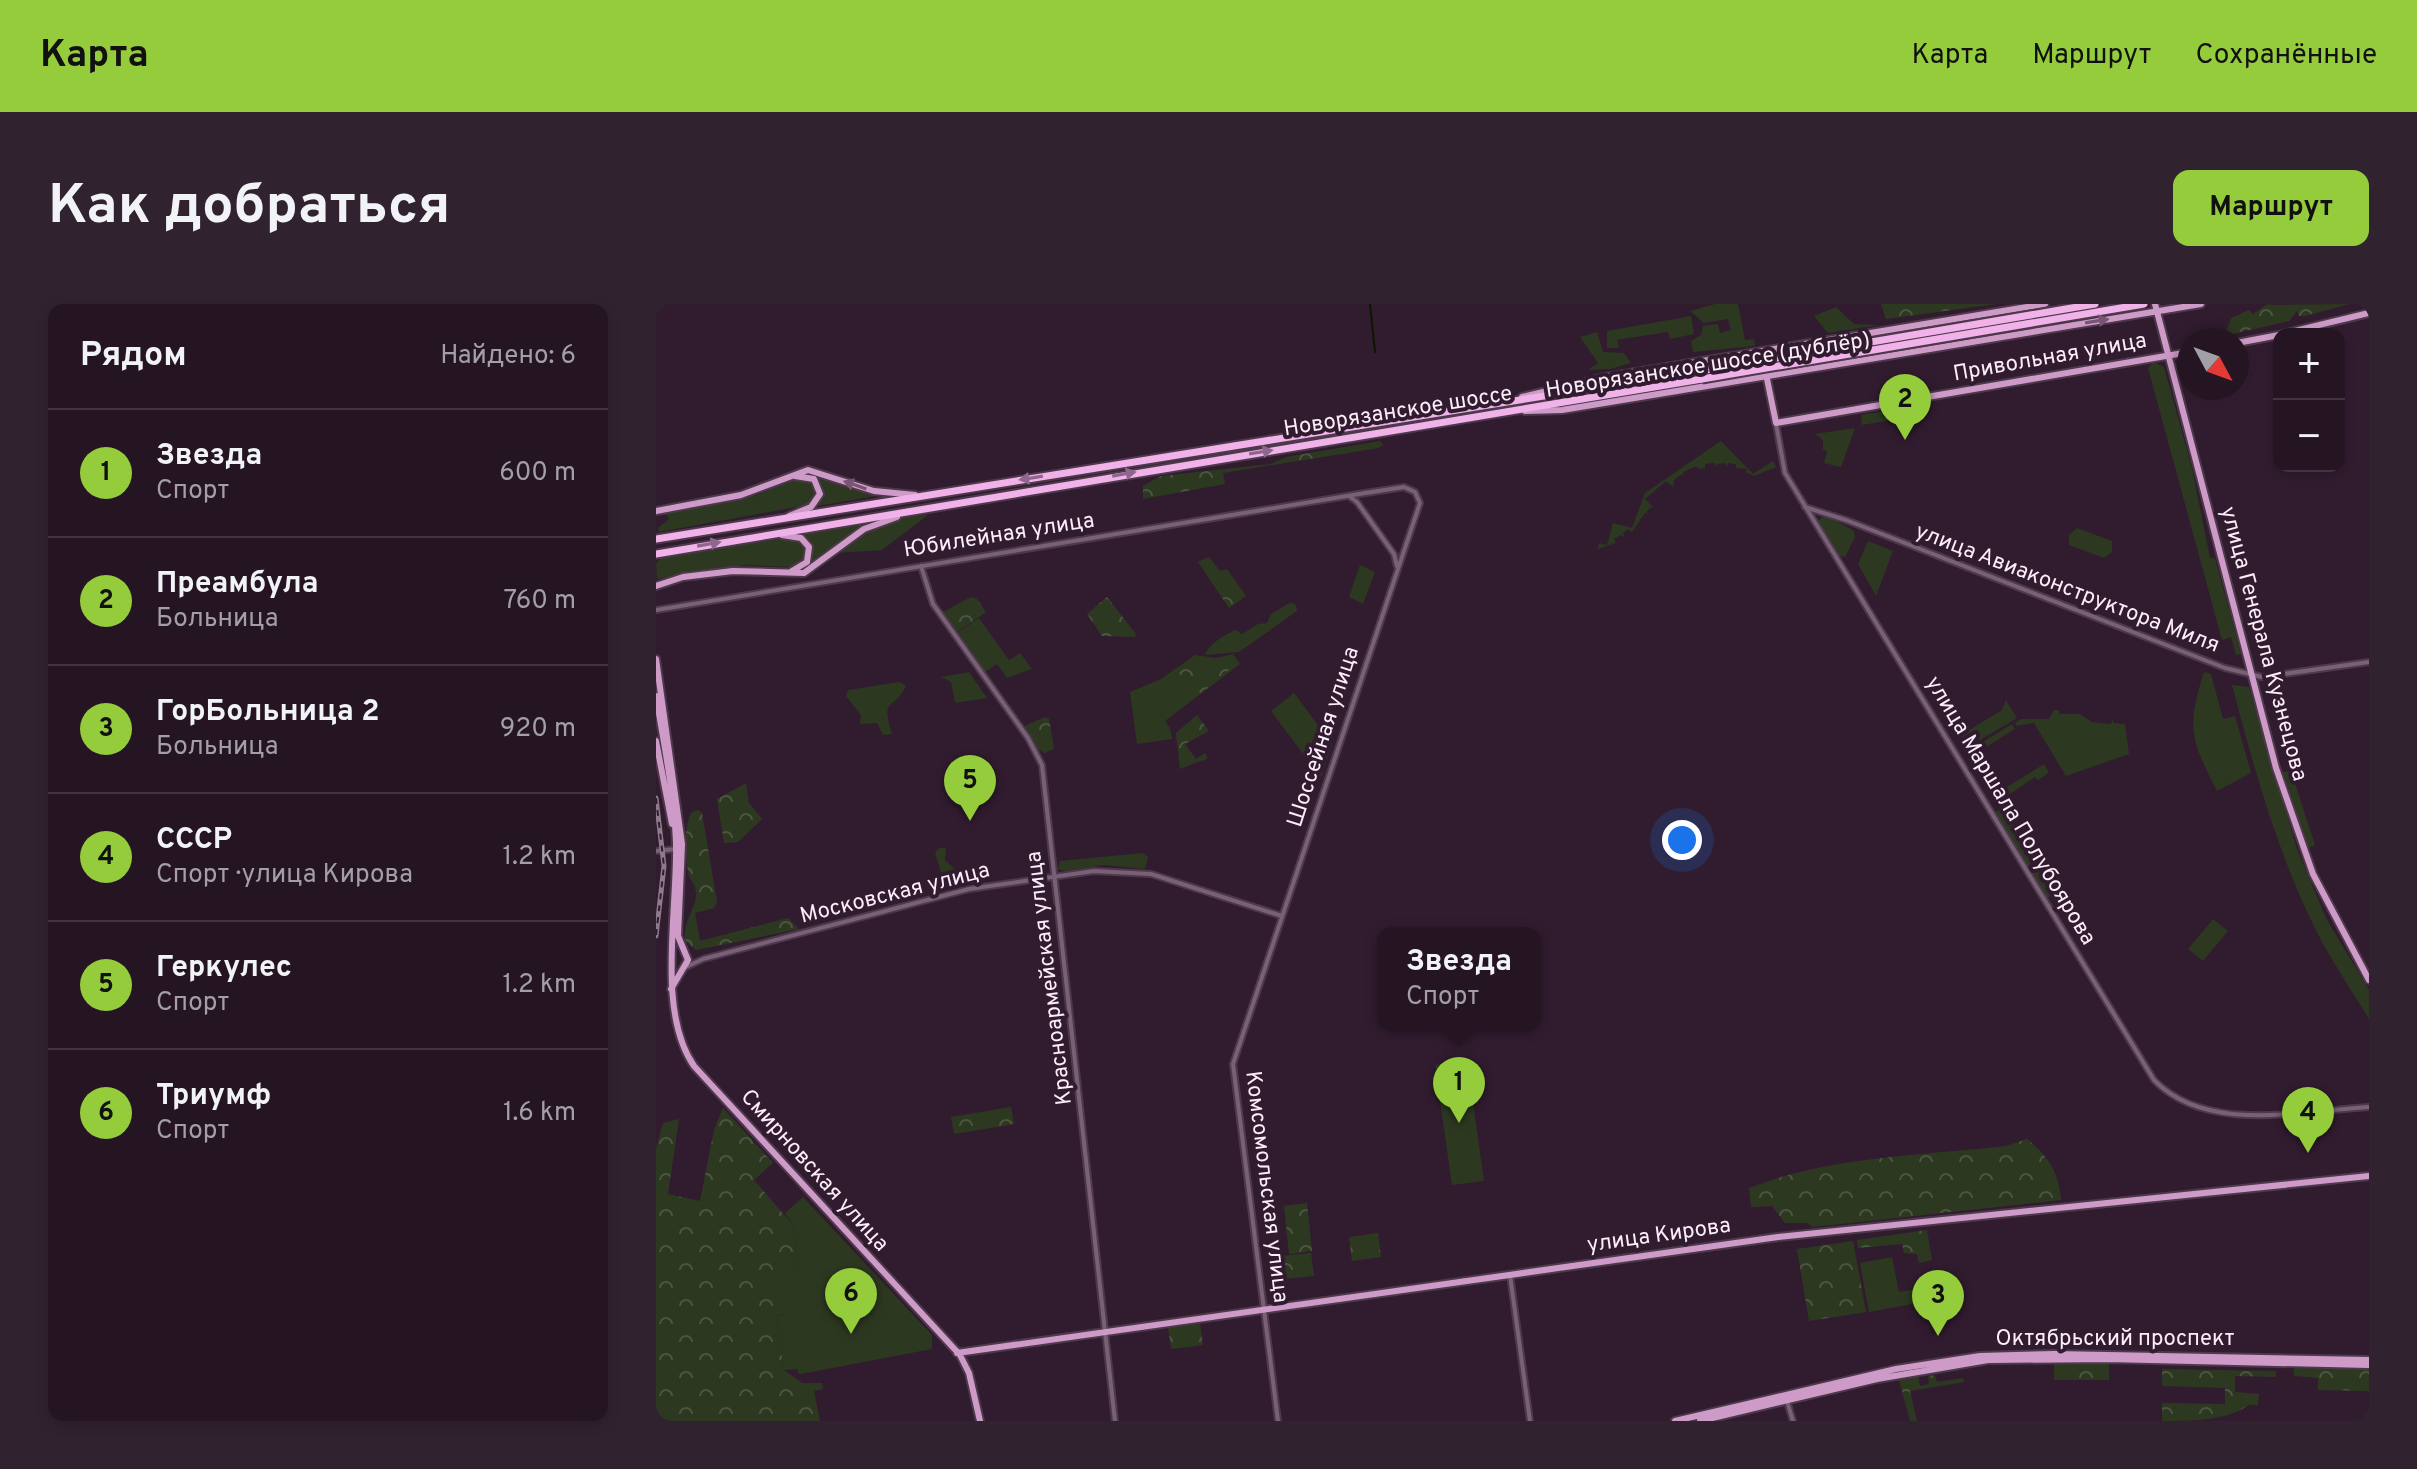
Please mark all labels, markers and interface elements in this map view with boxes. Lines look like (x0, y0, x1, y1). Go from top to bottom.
text: Карта (40, 32, 149, 81)
text: Карта (1912, 38, 1988, 74)
text: Маршрут (2032, 38, 2151, 74)
text: Сохранённые (2195, 38, 2377, 74)
button: Маршрут (2173, 170, 2369, 246)
text: Как добраться (48, 173, 450, 243)
one-way arrow (2085, 315, 2110, 327)
street label: Новорязанское шоссе (дублёр) (1544, 327, 1872, 405)
street label: Привольная улица (1951, 328, 2149, 388)
north arrow (2177, 328, 2249, 400)
map controls (2273, 328, 2345, 472)
button: + (2273, 328, 2345, 400)
text: Рядом (80, 335, 187, 378)
text: Найдено: 6 (440, 340, 576, 373)
pin: 2 (1879, 374, 1931, 440)
street label: Новорязанское шоссе (1282, 381, 1514, 443)
button: − (2273, 400, 2345, 472)
text: Звезда (156, 438, 262, 475)
one-way arrow (1249, 445, 1274, 457)
text: 1 (101, 457, 111, 490)
text: 600 m (499, 457, 576, 490)
one-way arrow (1111, 468, 1136, 480)
one-way arrow (1018, 472, 1043, 485)
text: Спорт (156, 475, 229, 508)
one-way arrow (843, 478, 867, 491)
street label: улица Генерала Кузнецова (2213, 504, 2313, 784)
street label: Юбилейная улица (902, 508, 1096, 564)
street label: улица Авиаконструктора Миля (1911, 518, 2223, 660)
one-way arrow (697, 538, 722, 550)
text: Преамбула (156, 566, 318, 603)
text: 2 (98, 585, 114, 618)
text: 760 m (503, 585, 576, 618)
text: Больница (156, 603, 278, 636)
street label: Шоссейная улица (1282, 643, 1366, 831)
street label: улица Маршала Полубоярова (1919, 672, 2101, 950)
text: ГорБольница 2 (156, 694, 380, 731)
text: 3 (98, 713, 114, 746)
text: 920 m (500, 713, 576, 746)
text: Больница (156, 731, 278, 764)
pin: 5 (944, 755, 996, 821)
your location (1662, 820, 1702, 860)
text: СССР (156, 822, 232, 859)
text: 4 (98, 841, 114, 874)
text: 1.2 km (503, 841, 576, 874)
street label: Красноармейская улица (1021, 849, 1079, 1107)
street label: Московская улица (797, 857, 993, 931)
text: Спорт · улица Кирова (156, 859, 413, 892)
popup (1377, 927, 1541, 1031)
text: Звезда (1406, 944, 1512, 981)
text: Геркулес (156, 950, 292, 987)
text: 5 (98, 969, 114, 1002)
text: 1.2 km (503, 969, 576, 1002)
text: Спорт (1406, 981, 1479, 1014)
text: Спорт (156, 987, 229, 1020)
pin: 1 (1433, 1057, 1485, 1123)
street label: Комсомольская улица (1238, 1070, 1294, 1304)
text: Триумф (156, 1078, 271, 1115)
street label: Смирновская улица (734, 1084, 894, 1258)
pin: 4 (2282, 1087, 2334, 1153)
text: 6 (98, 1097, 114, 1130)
text: 1.6 km (503, 1097, 576, 1130)
text: Спорт (156, 1115, 229, 1148)
street label: улица Кирова (1585, 1213, 1733, 1259)
pin: 6 (825, 1268, 877, 1334)
pin: 3 (1912, 1270, 1964, 1336)
street label: Октябрьский проспект (1996, 1326, 2234, 1353)

